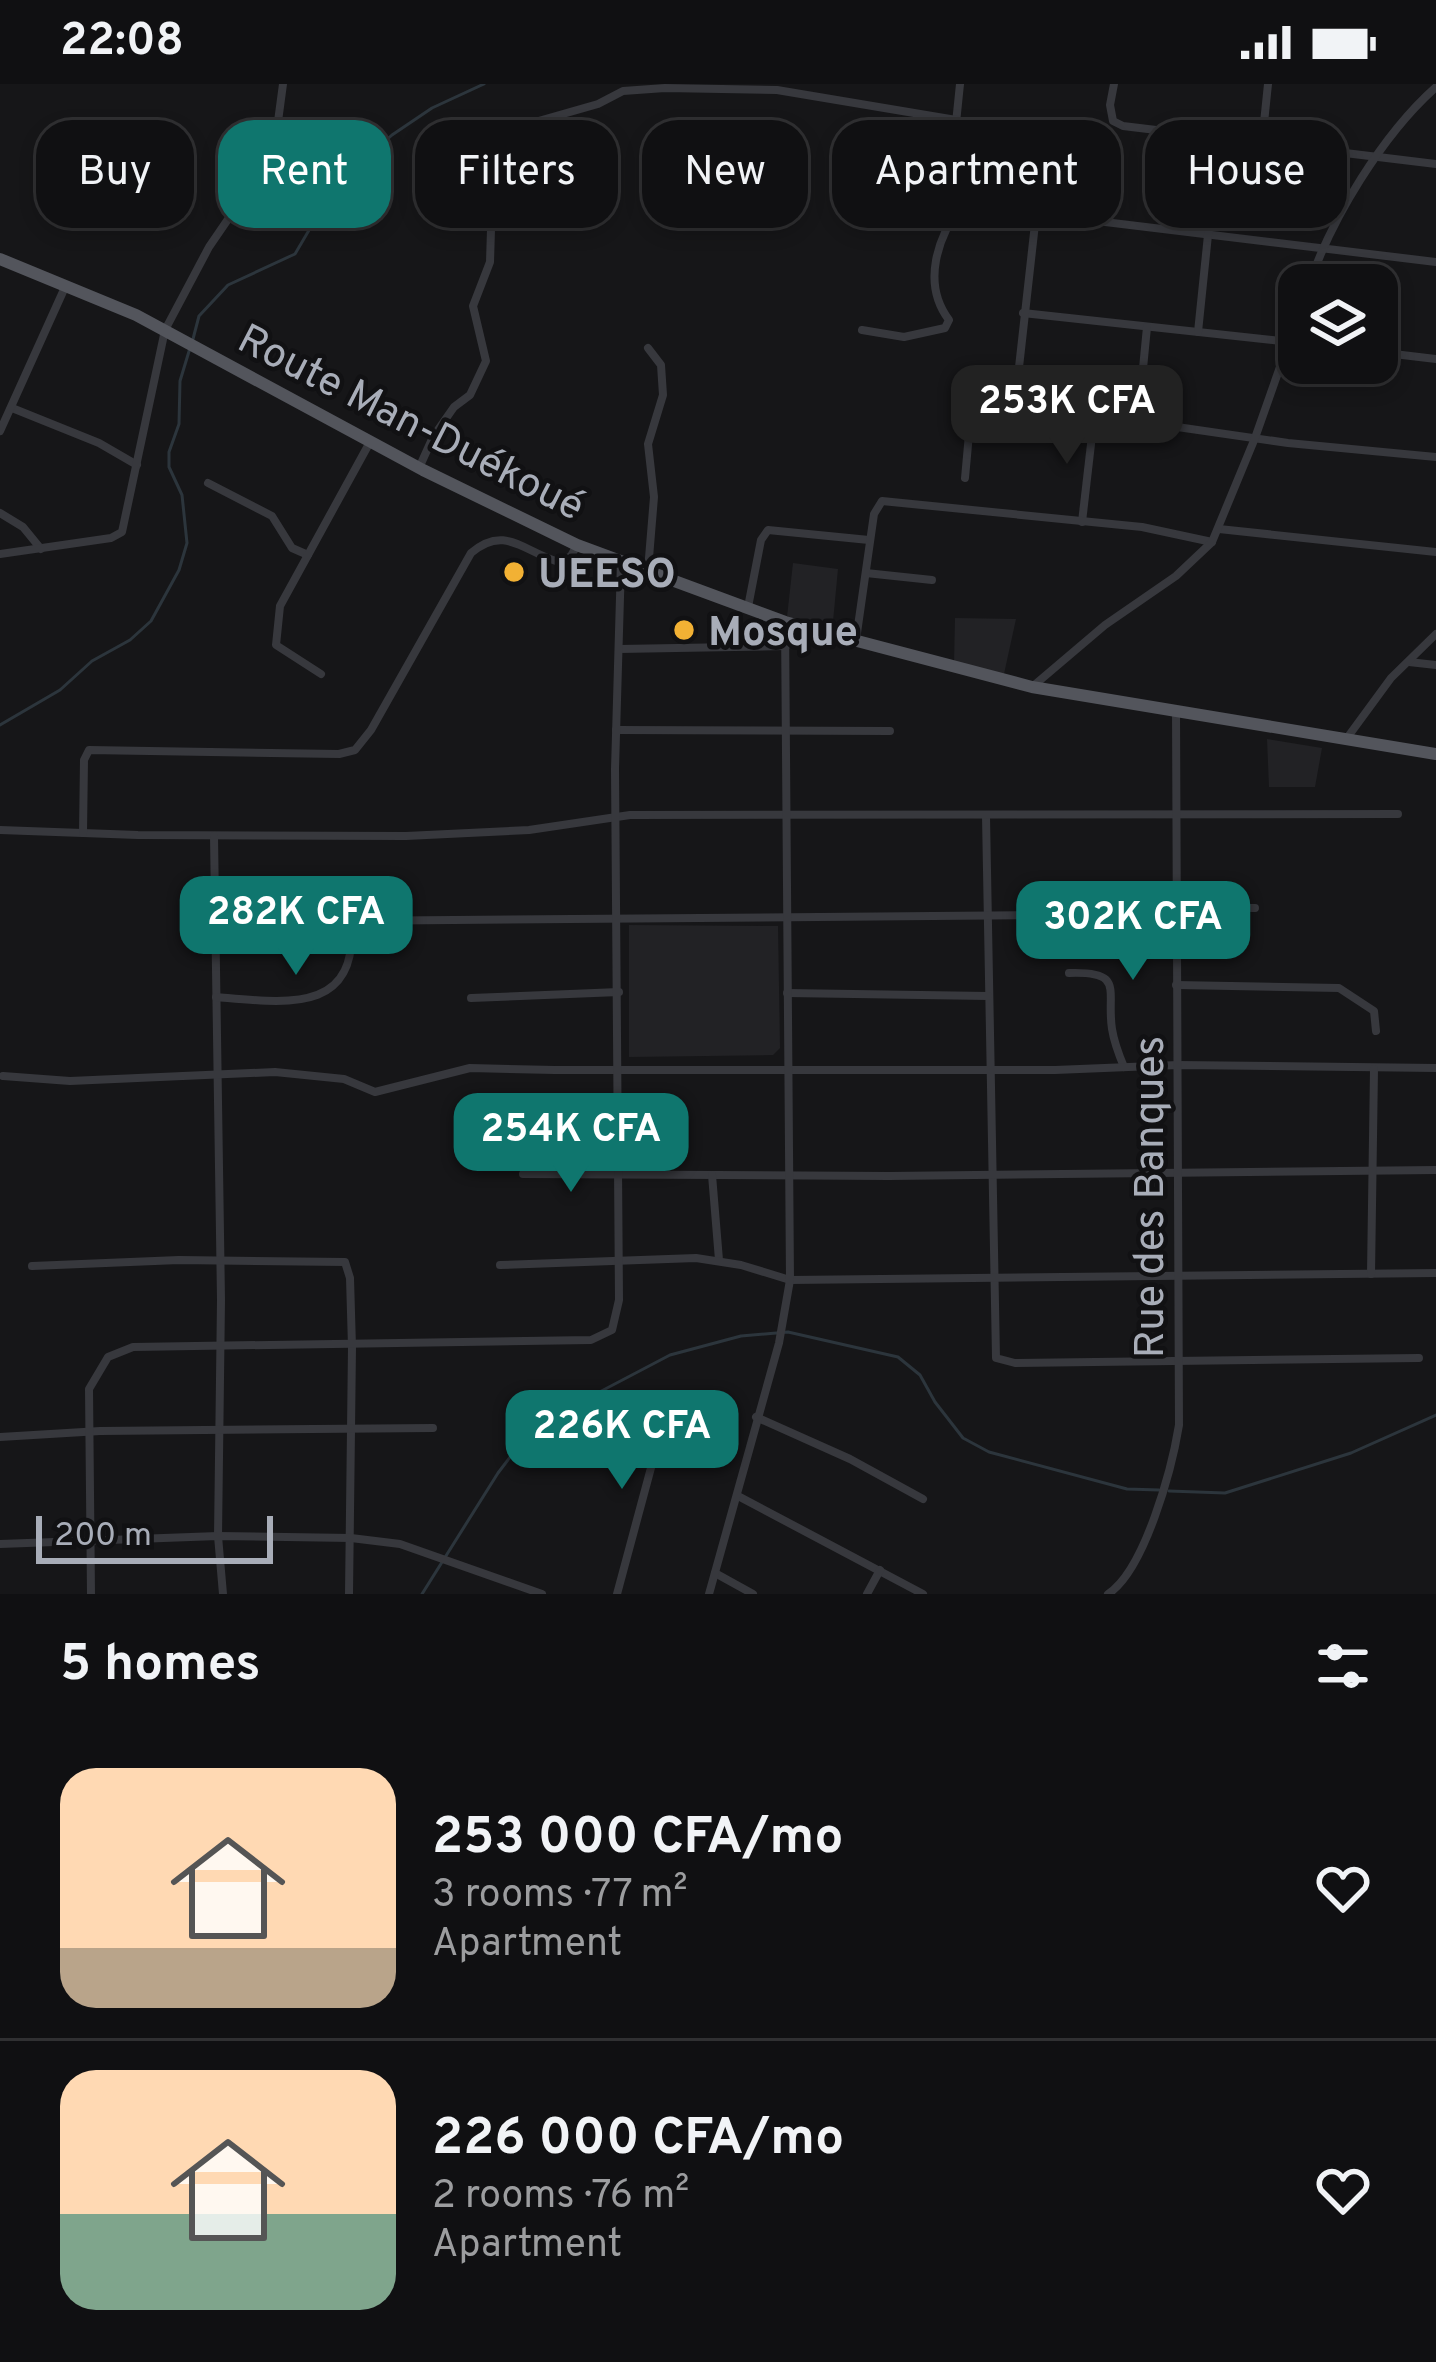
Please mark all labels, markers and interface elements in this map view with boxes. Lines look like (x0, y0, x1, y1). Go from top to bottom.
text: 22:08 (60, 14, 184, 71)
chip: Buy (36, 120, 194, 228)
chip: Rent (218, 120, 391, 228)
chip: Filters (415, 120, 618, 228)
chip: New (642, 120, 808, 228)
chip: Apartment (832, 120, 1121, 228)
chip: House (1145, 120, 1347, 228)
map controls (1278, 264, 1398, 384)
button: layers (1278, 264, 1398, 384)
street label: Route Man-Duékoué (228, 315, 592, 535)
pin: 253K CFA (943, 365, 1191, 467)
text: 253K CFA (978, 379, 1156, 428)
place label: UEESO (538, 550, 676, 603)
marker: UEESO (501, 559, 527, 585)
place label: Mosque (708, 608, 858, 661)
marker: Mosque (671, 617, 697, 643)
pin: 282K CFA (172, 876, 420, 978)
pin: 302K CFA (1009, 881, 1257, 983)
text: 282K CFA (207, 890, 385, 939)
text: 302K CFA (1043, 895, 1223, 944)
street label: Rue des Banques (1126, 1036, 1179, 1358)
pin: 254K CFA (447, 1093, 695, 1195)
text: 254K CFA (481, 1107, 661, 1156)
pin: 226K CFA (498, 1390, 746, 1492)
text: 226K CFA (533, 1404, 711, 1453)
scale bar (36, 1510, 273, 1563)
text: 200 m (54, 1516, 152, 1558)
icon: filters (1310, 1633, 1376, 1699)
text: 5 homes (60, 1634, 261, 1699)
text: 253 000 CFA/mo (432, 1807, 843, 1872)
icon: home (156, 1816, 300, 1960)
icon: heart (1310, 1855, 1376, 1921)
text: 3 rooms · 77 m² (432, 1872, 688, 1921)
text: Apartment (432, 1921, 622, 1970)
text: 226 000 CFA/mo (432, 2108, 844, 2173)
icon: home (156, 2118, 300, 2262)
icon: heart (1310, 2157, 1376, 2223)
text: 2 rooms · 76 m² (432, 2173, 689, 2222)
text: Apartment (432, 2222, 622, 2271)

